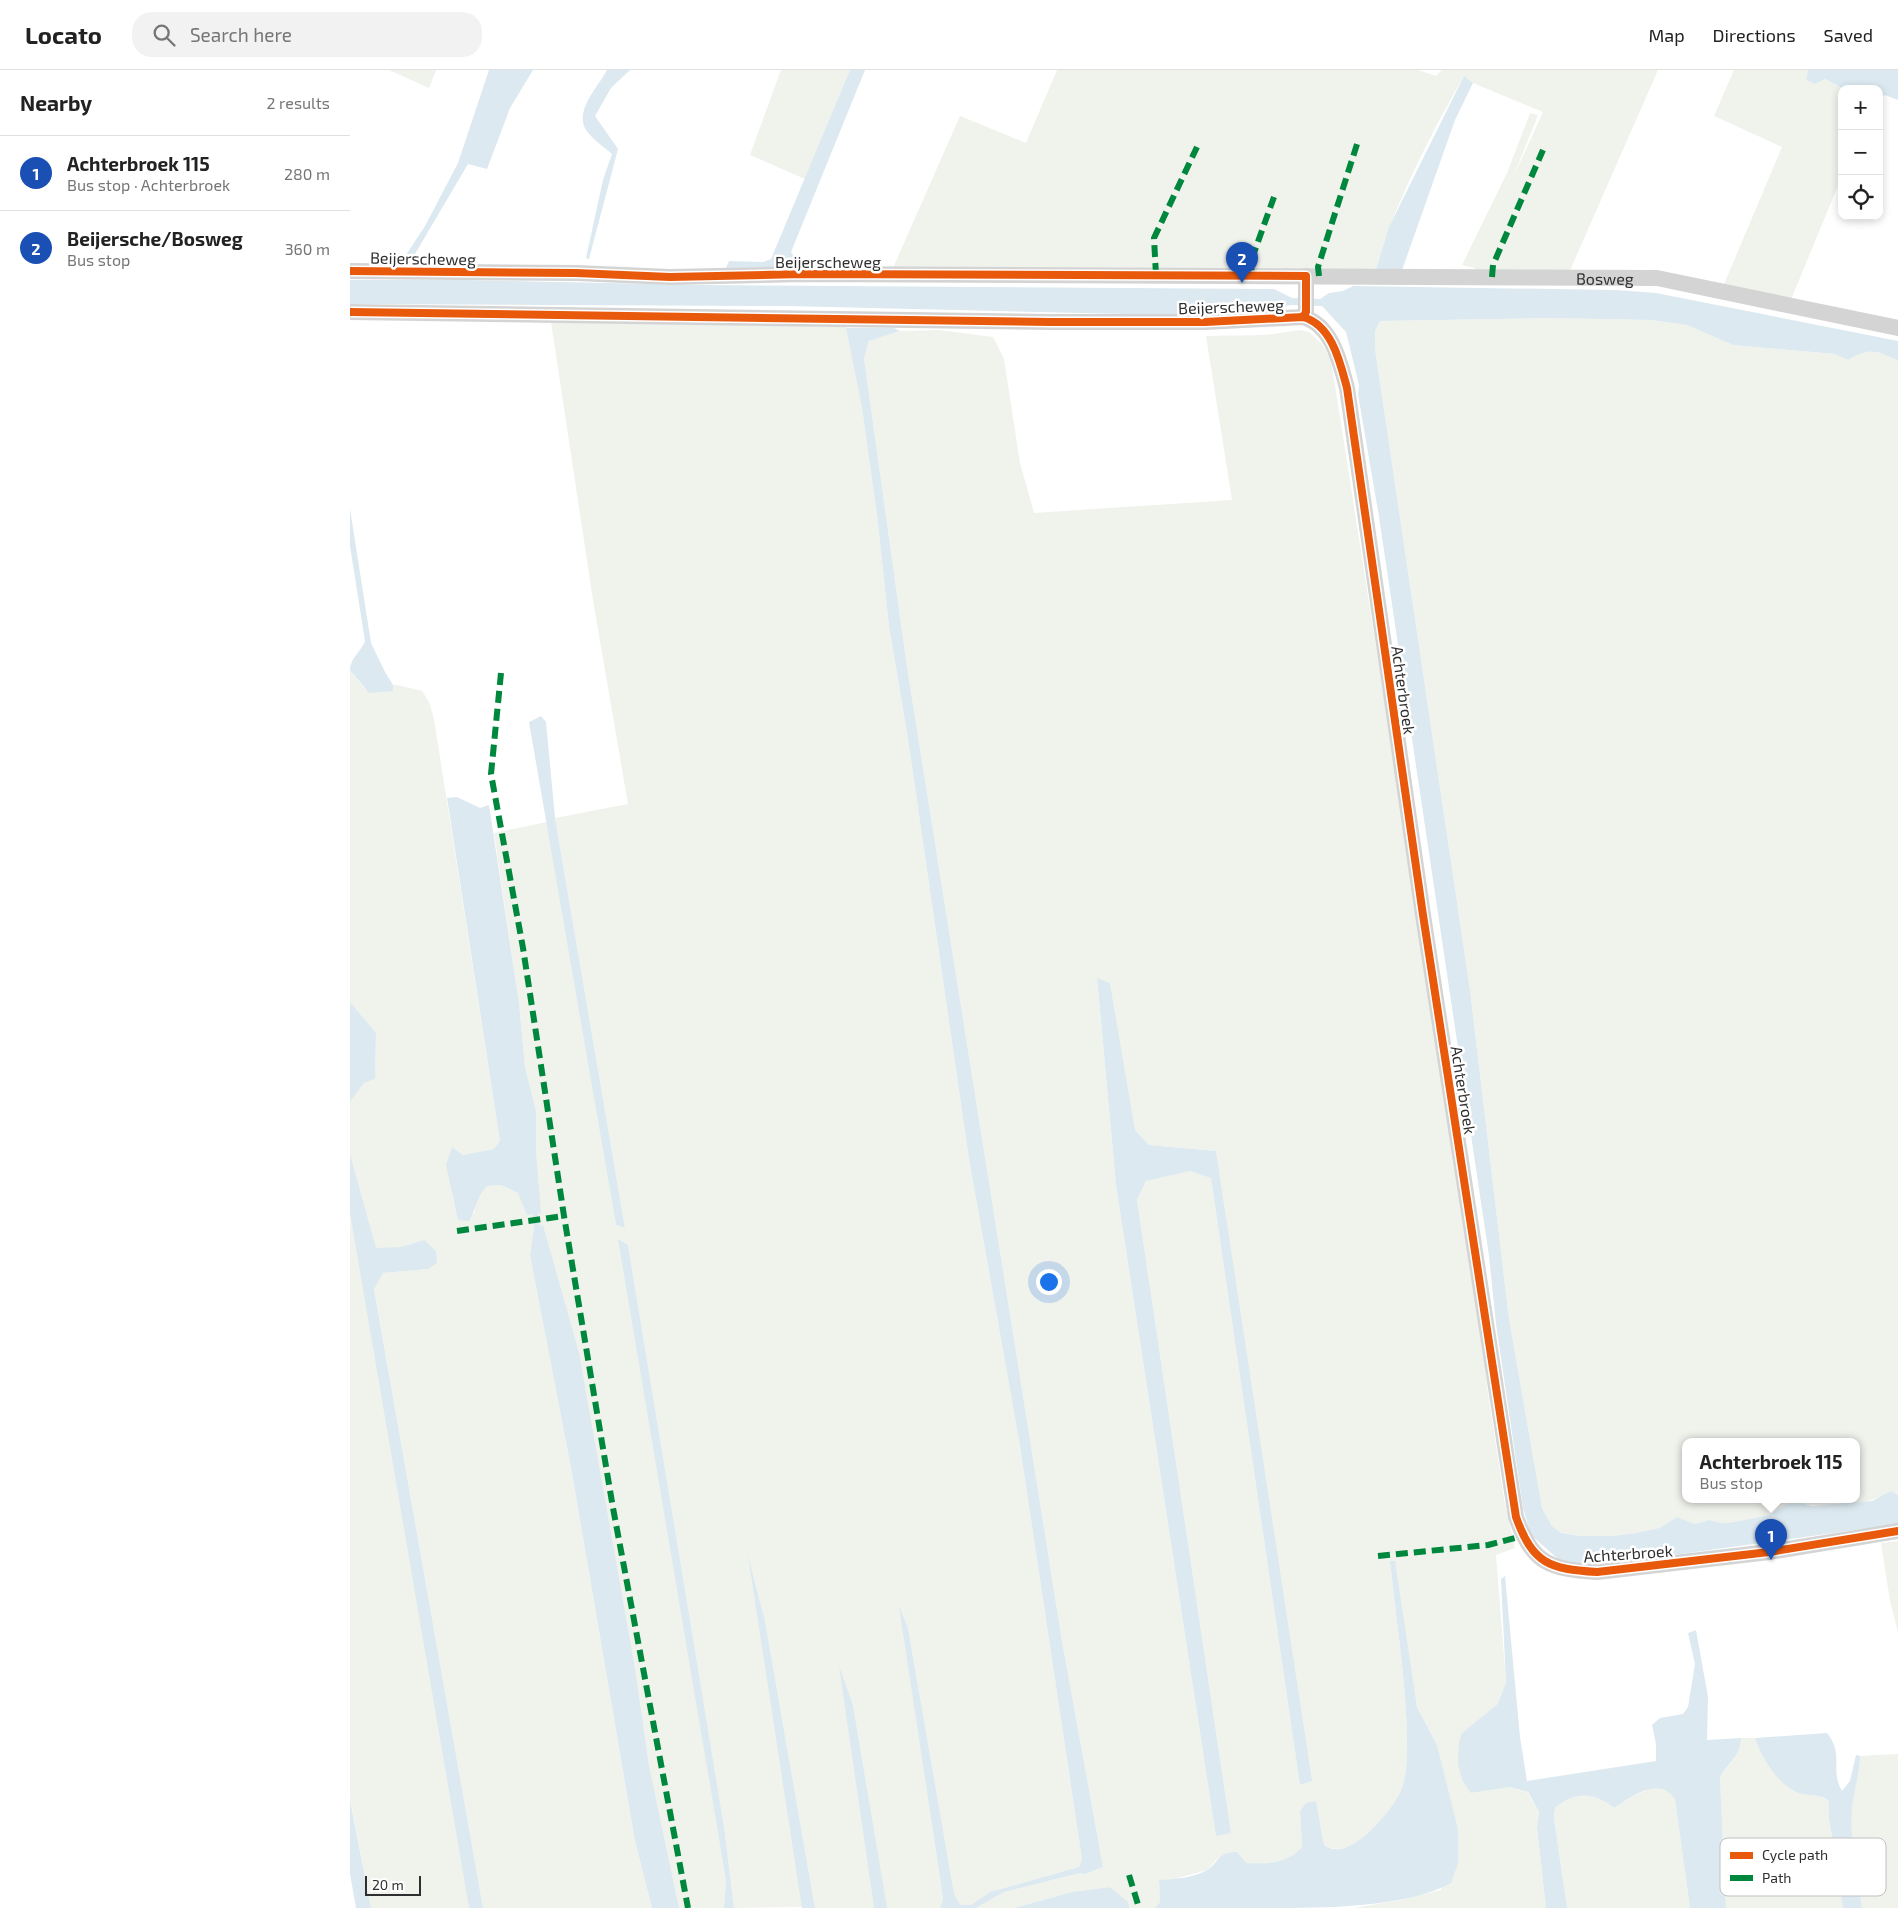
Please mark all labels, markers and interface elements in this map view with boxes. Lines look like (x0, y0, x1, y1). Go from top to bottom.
search box (132, 12, 482, 57)
text: Locato (25, 20, 102, 49)
icon: search (150, 21, 178, 49)
text: Search here (190, 23, 292, 46)
text: Map (1648, 24, 1685, 46)
text: Directions (1713, 24, 1796, 46)
text: Saved (1824, 24, 1873, 46)
map controls (1838, 85, 1883, 220)
button: + (1838, 85, 1883, 130)
text: Nearby (20, 90, 92, 115)
text: 2 results (267, 93, 330, 112)
button: − (1838, 130, 1883, 175)
text: Achterbroek 115 (67, 152, 210, 175)
text: 1 (33, 164, 39, 183)
text: 280 m (284, 164, 330, 183)
text: Bus stop · Achterbroek (67, 175, 230, 194)
button: locate (1838, 175, 1883, 220)
text: Beijersche/Bosweg (67, 227, 243, 250)
text: 2 (31, 239, 41, 258)
text: 360 m (285, 239, 330, 258)
pin: 2 (1226, 242, 1258, 283)
street label: Beijerscheweg (370, 248, 476, 269)
text: Bus stop (67, 250, 130, 269)
street label: Beijerscheweg (775, 252, 881, 272)
street label: Bosweg (1576, 268, 1634, 287)
street label: Beijerscheweg (1178, 295, 1284, 318)
street label: Achterbroek (1388, 644, 1420, 736)
street label: Achterbroek (1448, 1044, 1480, 1136)
your location (1036, 1269, 1062, 1295)
popup (1682, 1438, 1860, 1503)
text: Achterbroek 115 (1700, 1450, 1842, 1473)
text: Bus stop (1700, 1473, 1763, 1492)
pin: 1 (1755, 1519, 1787, 1560)
street label: Achterbroek (1583, 1540, 1673, 1566)
legend (1720, 1838, 1886, 1896)
text: Cycle path (1762, 1846, 1828, 1863)
text: Path (1762, 1869, 1791, 1886)
scale bar (365, 1873, 421, 1896)
text: 20 m (372, 1876, 404, 1893)

